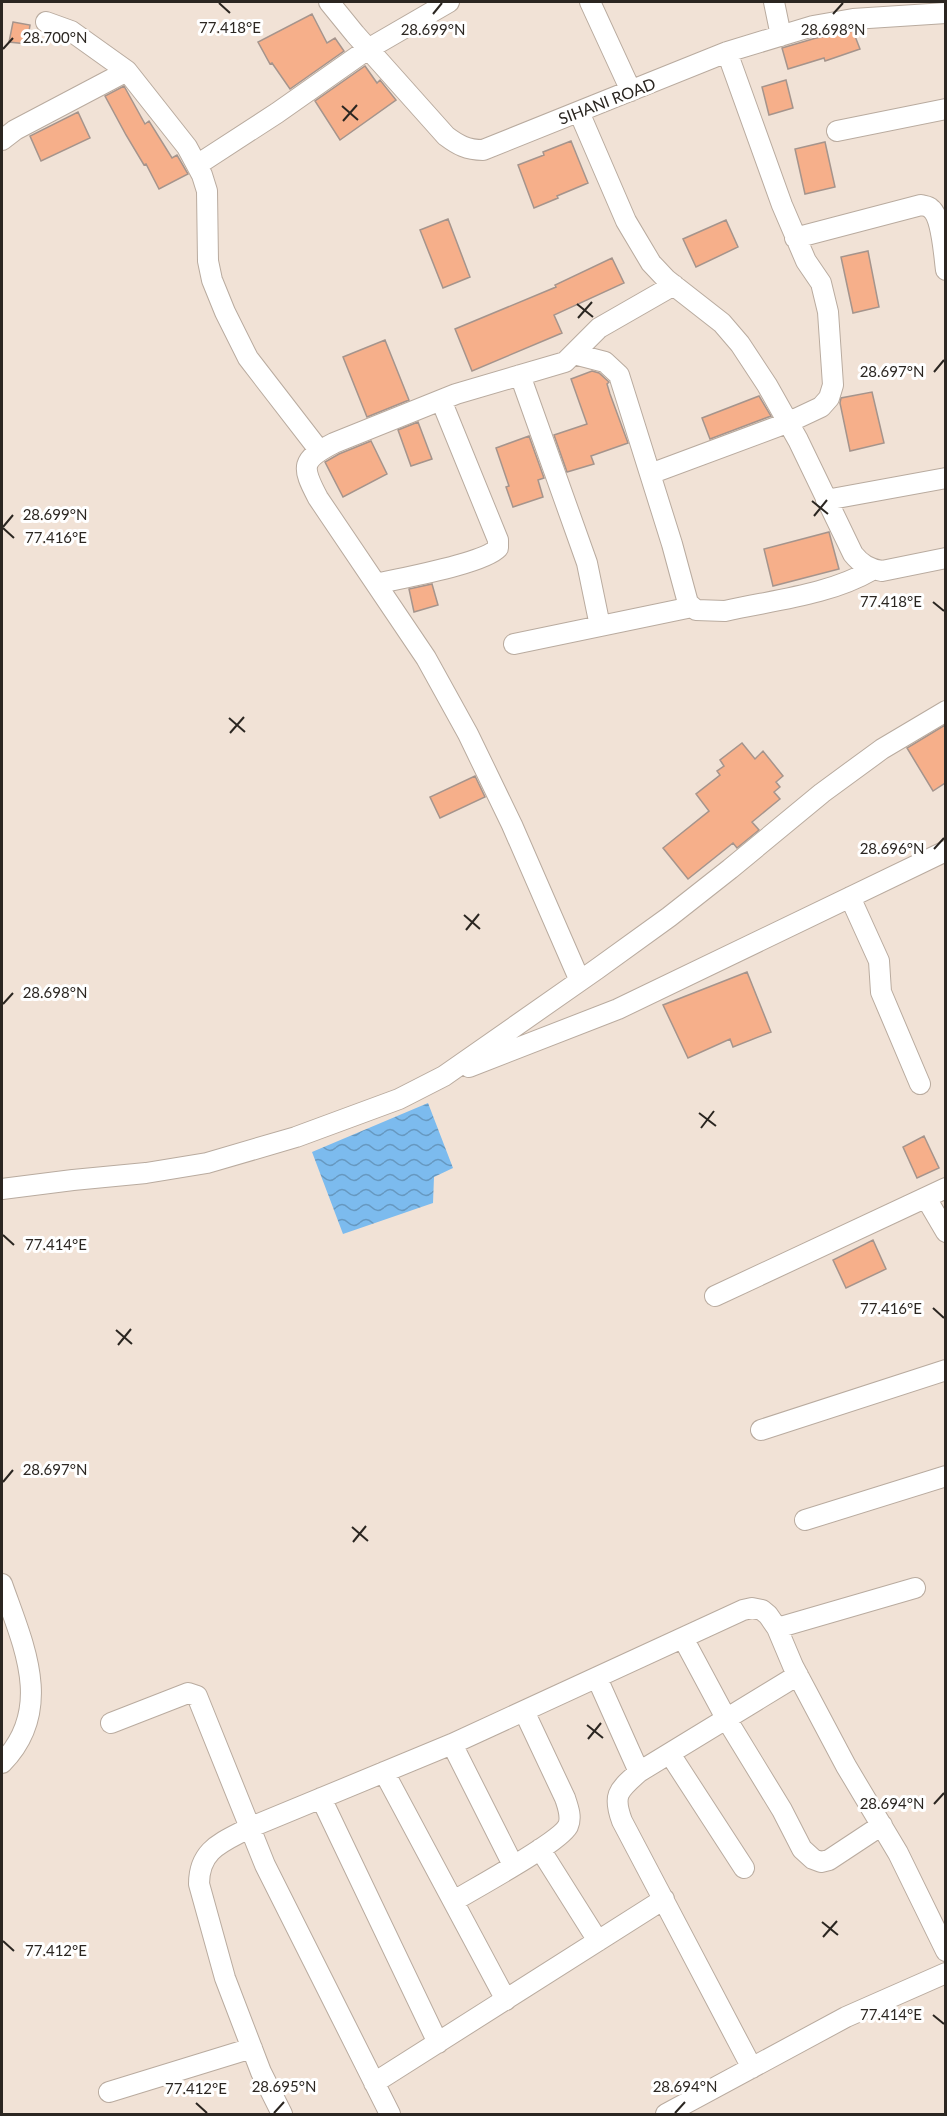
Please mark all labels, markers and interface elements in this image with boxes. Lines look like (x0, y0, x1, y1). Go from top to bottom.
text: 77.418°E (199, 18, 261, 36)
text: 28.699°N (401, 20, 465, 38)
text: 28.698°N (801, 20, 865, 38)
text: 28.700°N (23, 28, 87, 46)
street label: SIHANI ROAD (556, 73, 658, 128)
text: 28.697°N (860, 362, 924, 380)
text: 28.699°N (23, 505, 87, 523)
text: 77.416°E (25, 528, 87, 546)
text: 77.418°E (860, 592, 922, 610)
text: 28.696°N (860, 839, 924, 857)
text: 28.698°N (23, 983, 87, 1001)
text: 77.414°E (25, 1235, 87, 1253)
text: 77.416°E (860, 1299, 922, 1317)
text: 28.697°N (23, 1460, 87, 1478)
text: 28.694°N (860, 1794, 924, 1812)
text: 77.412°E (25, 1941, 87, 1959)
text: 77.414°E (860, 2005, 922, 2023)
text: 28.695°N (252, 2077, 316, 2095)
text: 28.694°N (653, 2077, 717, 2095)
text: 77.412°E (165, 2079, 227, 2097)

